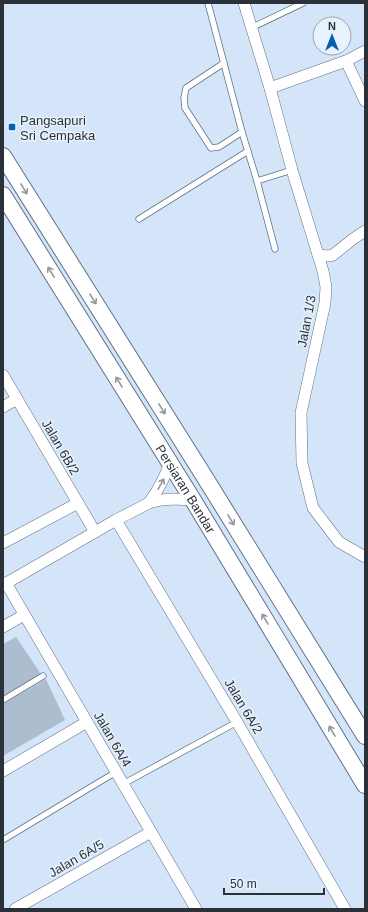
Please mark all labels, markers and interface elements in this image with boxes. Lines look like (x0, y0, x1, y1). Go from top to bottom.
north arrow (312, 16, 352, 56)
text: N (328, 20, 336, 32)
place label: Pangsapuri Sri Cempaka (20, 113, 96, 143)
marker: Pangsapuri Sri Cempaka (7, 122, 17, 132)
one-way arrow (20, 183, 28, 195)
one-way arrow (46, 266, 54, 278)
one-way arrow (89, 293, 97, 304)
street label: Jalan 1/3 (294, 294, 319, 348)
one-way arrow (115, 376, 123, 388)
one-way arrow (158, 403, 166, 414)
street label: Jalan 6B/2 (39, 417, 82, 478)
street label: Persiaran Bandar (152, 442, 219, 537)
one-way arrow (158, 478, 166, 490)
one-way arrow (227, 514, 235, 525)
one-way arrow (261, 614, 269, 625)
street label: Jalan 6A/2 (221, 676, 266, 736)
street label: Jalan 6A/4 (91, 709, 134, 770)
one-way arrow (328, 725, 336, 737)
street label: Jalan 6A/5 (46, 837, 107, 880)
scale bar (224, 870, 324, 896)
text: 50 m (230, 877, 257, 891)

